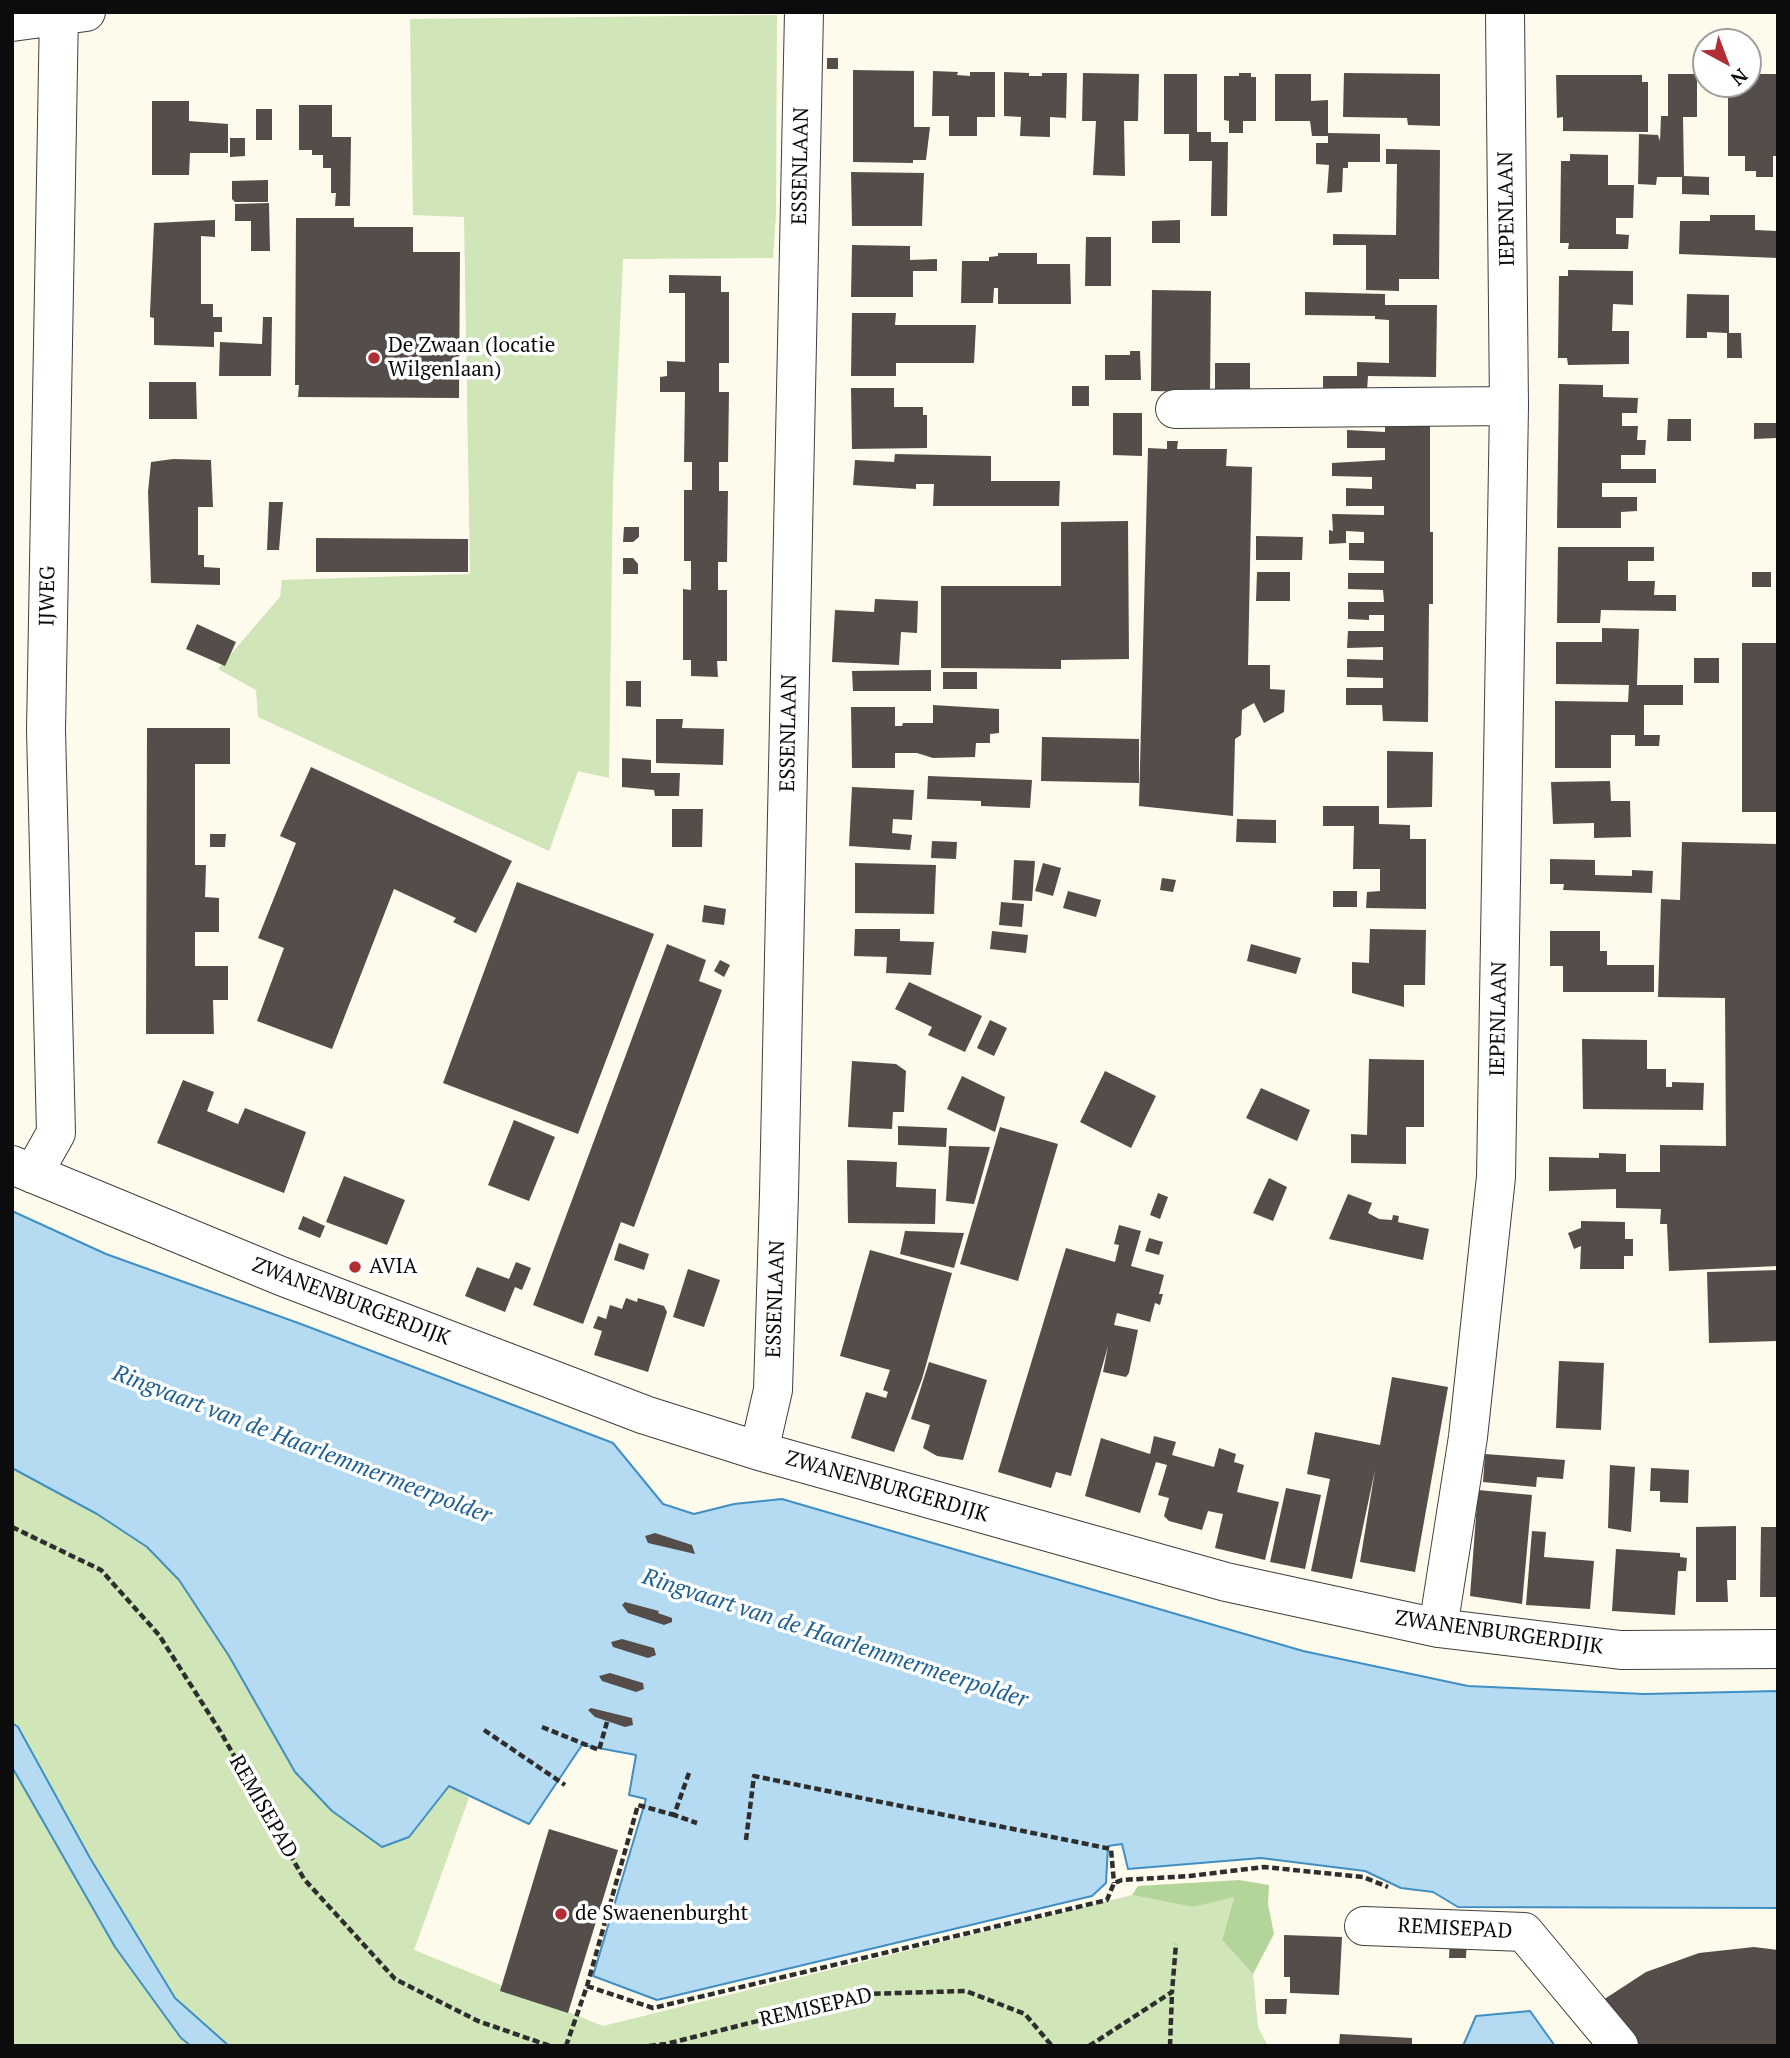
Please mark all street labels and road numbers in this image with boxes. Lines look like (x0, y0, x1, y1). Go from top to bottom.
street label: ESSENLAAN (787, 107, 815, 225)
street label: IEPENLAAN (1493, 151, 1521, 267)
street label: IJWEG (35, 565, 61, 627)
street label: ESSENLAAN (775, 674, 803, 792)
street label: IEPENLAAN (1485, 961, 1513, 1077)
street label: ESSENLAAN (761, 1240, 791, 1358)
street label: ZWANENBURGERDIJK (248, 1253, 454, 1351)
street label: ZWANENBURGERDIJK (783, 1446, 991, 1528)
street label: ZWANENBURGERDIJK (1393, 1606, 1605, 1660)
street label: REMISEPAD (223, 1751, 303, 1863)
street label: REMISEPAD (1397, 1913, 1513, 1945)
street label: REMISEPAD (757, 1983, 875, 2033)

